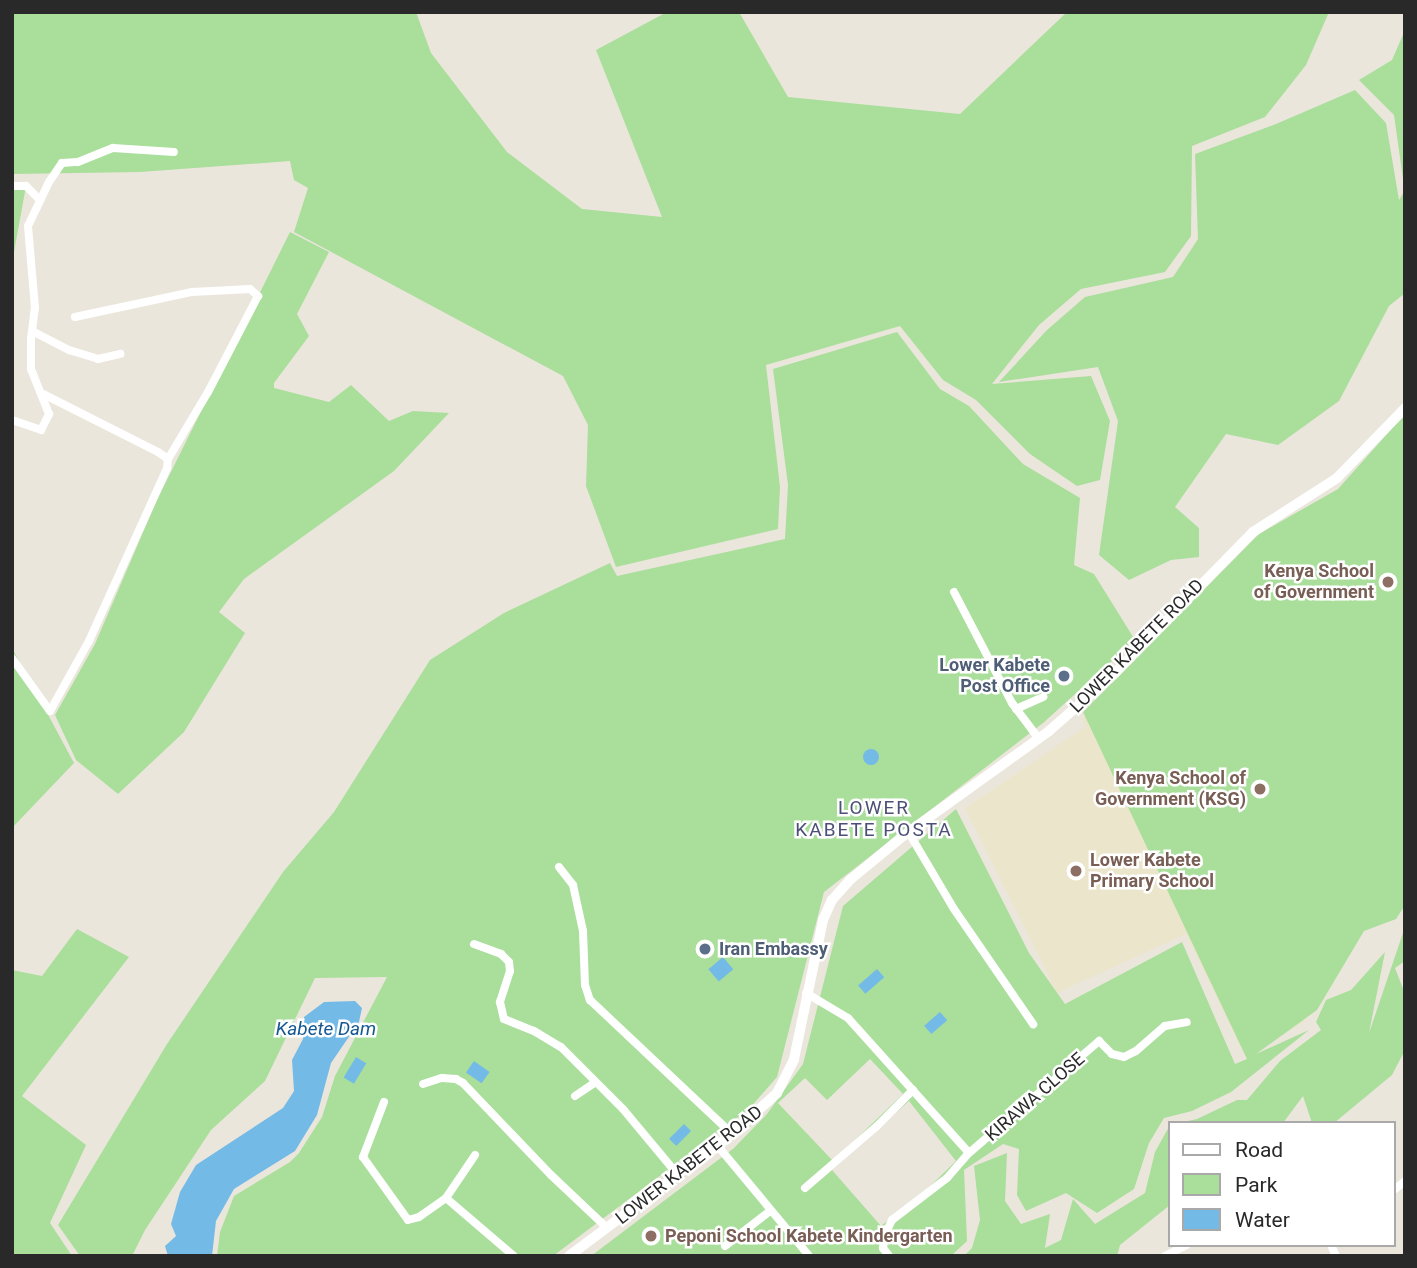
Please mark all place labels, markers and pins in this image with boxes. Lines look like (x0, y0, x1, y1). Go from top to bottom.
place label: Kenya School of Government (1254, 561, 1374, 604)
marker: Kenya School of Government (1380, 574, 1396, 590)
place label: Lower Kabete Post Office (939, 655, 1050, 698)
marker: Lower Kabete Post Office (1056, 668, 1072, 684)
place label: Kenya School of Government (KSG) (1095, 768, 1246, 810)
marker: Kenya School of Government (KSG) (1252, 781, 1268, 797)
place label: Lower Kabete Primary School (1090, 850, 1214, 892)
marker: Lower Kabete Primary School (1068, 863, 1084, 879)
place label: Iran Embassy (719, 938, 828, 960)
marker: Iran Embassy (697, 941, 713, 957)
place label: Peponi School Kabete Kindergarten (665, 1225, 953, 1247)
marker: Peponi School Kabete Kindergarten (643, 1228, 659, 1244)

